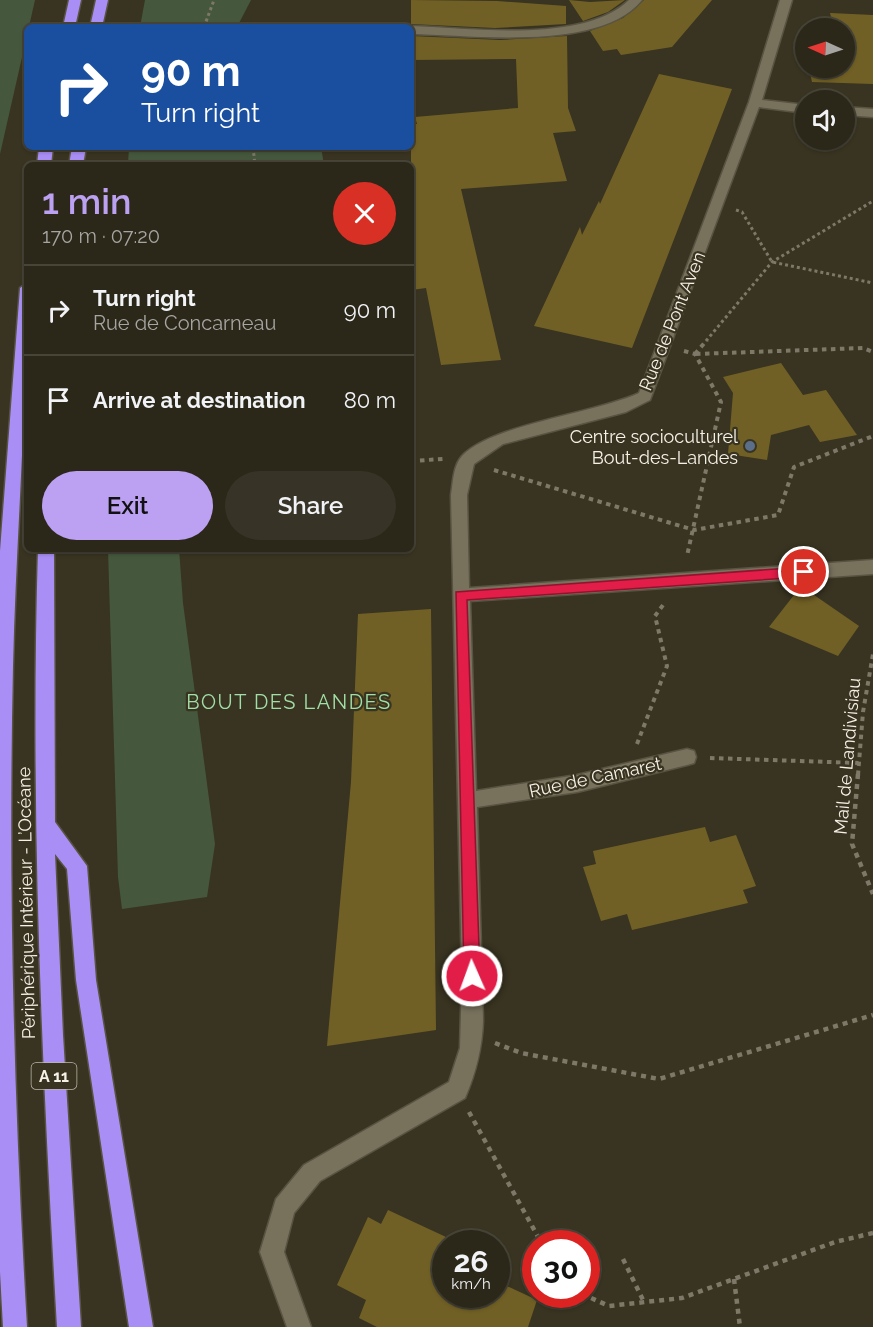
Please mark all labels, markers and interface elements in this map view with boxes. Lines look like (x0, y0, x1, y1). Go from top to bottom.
north arrow (795, 18, 855, 78)
map controls (795, 18, 855, 150)
text: 90 m (141, 47, 241, 96)
icon: right (42, 48, 120, 126)
button: sound (795, 90, 855, 150)
text: Turn right (141, 97, 260, 128)
text: 1 min (42, 180, 131, 222)
button: close (333, 182, 396, 245)
text: 170 m · 07:20 (42, 224, 160, 248)
street label: Rue de Pont Aven (635, 248, 709, 394)
text: Turn right (93, 285, 196, 311)
icon: right (42, 294, 75, 327)
text: 90 m (344, 297, 396, 323)
text: Rue de Concarneau (93, 311, 276, 335)
icon: arrive (42, 384, 75, 417)
text: Arrive at destination (93, 387, 306, 413)
text: 80 m (344, 387, 396, 413)
place label: Centre socioculturel Bout-des-Landes (570, 426, 738, 468)
marker: Centre socioculturel Bout-des-Landes (743, 439, 757, 453)
button: Exit (42, 471, 213, 540)
button: Share (225, 471, 396, 540)
pin (778, 546, 829, 597)
icon: arrive (787, 555, 820, 588)
street label: Mail de Landivisiau (830, 677, 864, 835)
district label: BOUT DES LANDES (186, 690, 392, 714)
street label: Rue de Camaret (527, 753, 663, 801)
street label: Périphérique Intérieur - L’Océane (13, 766, 39, 1039)
position arrow (440, 944, 504, 1008)
road number: A 11 (32, 1063, 76, 1089)
speed limit sign: 30 (522, 1230, 600, 1308)
text: 26 (453, 1244, 489, 1279)
text: km/h (451, 1275, 491, 1293)

